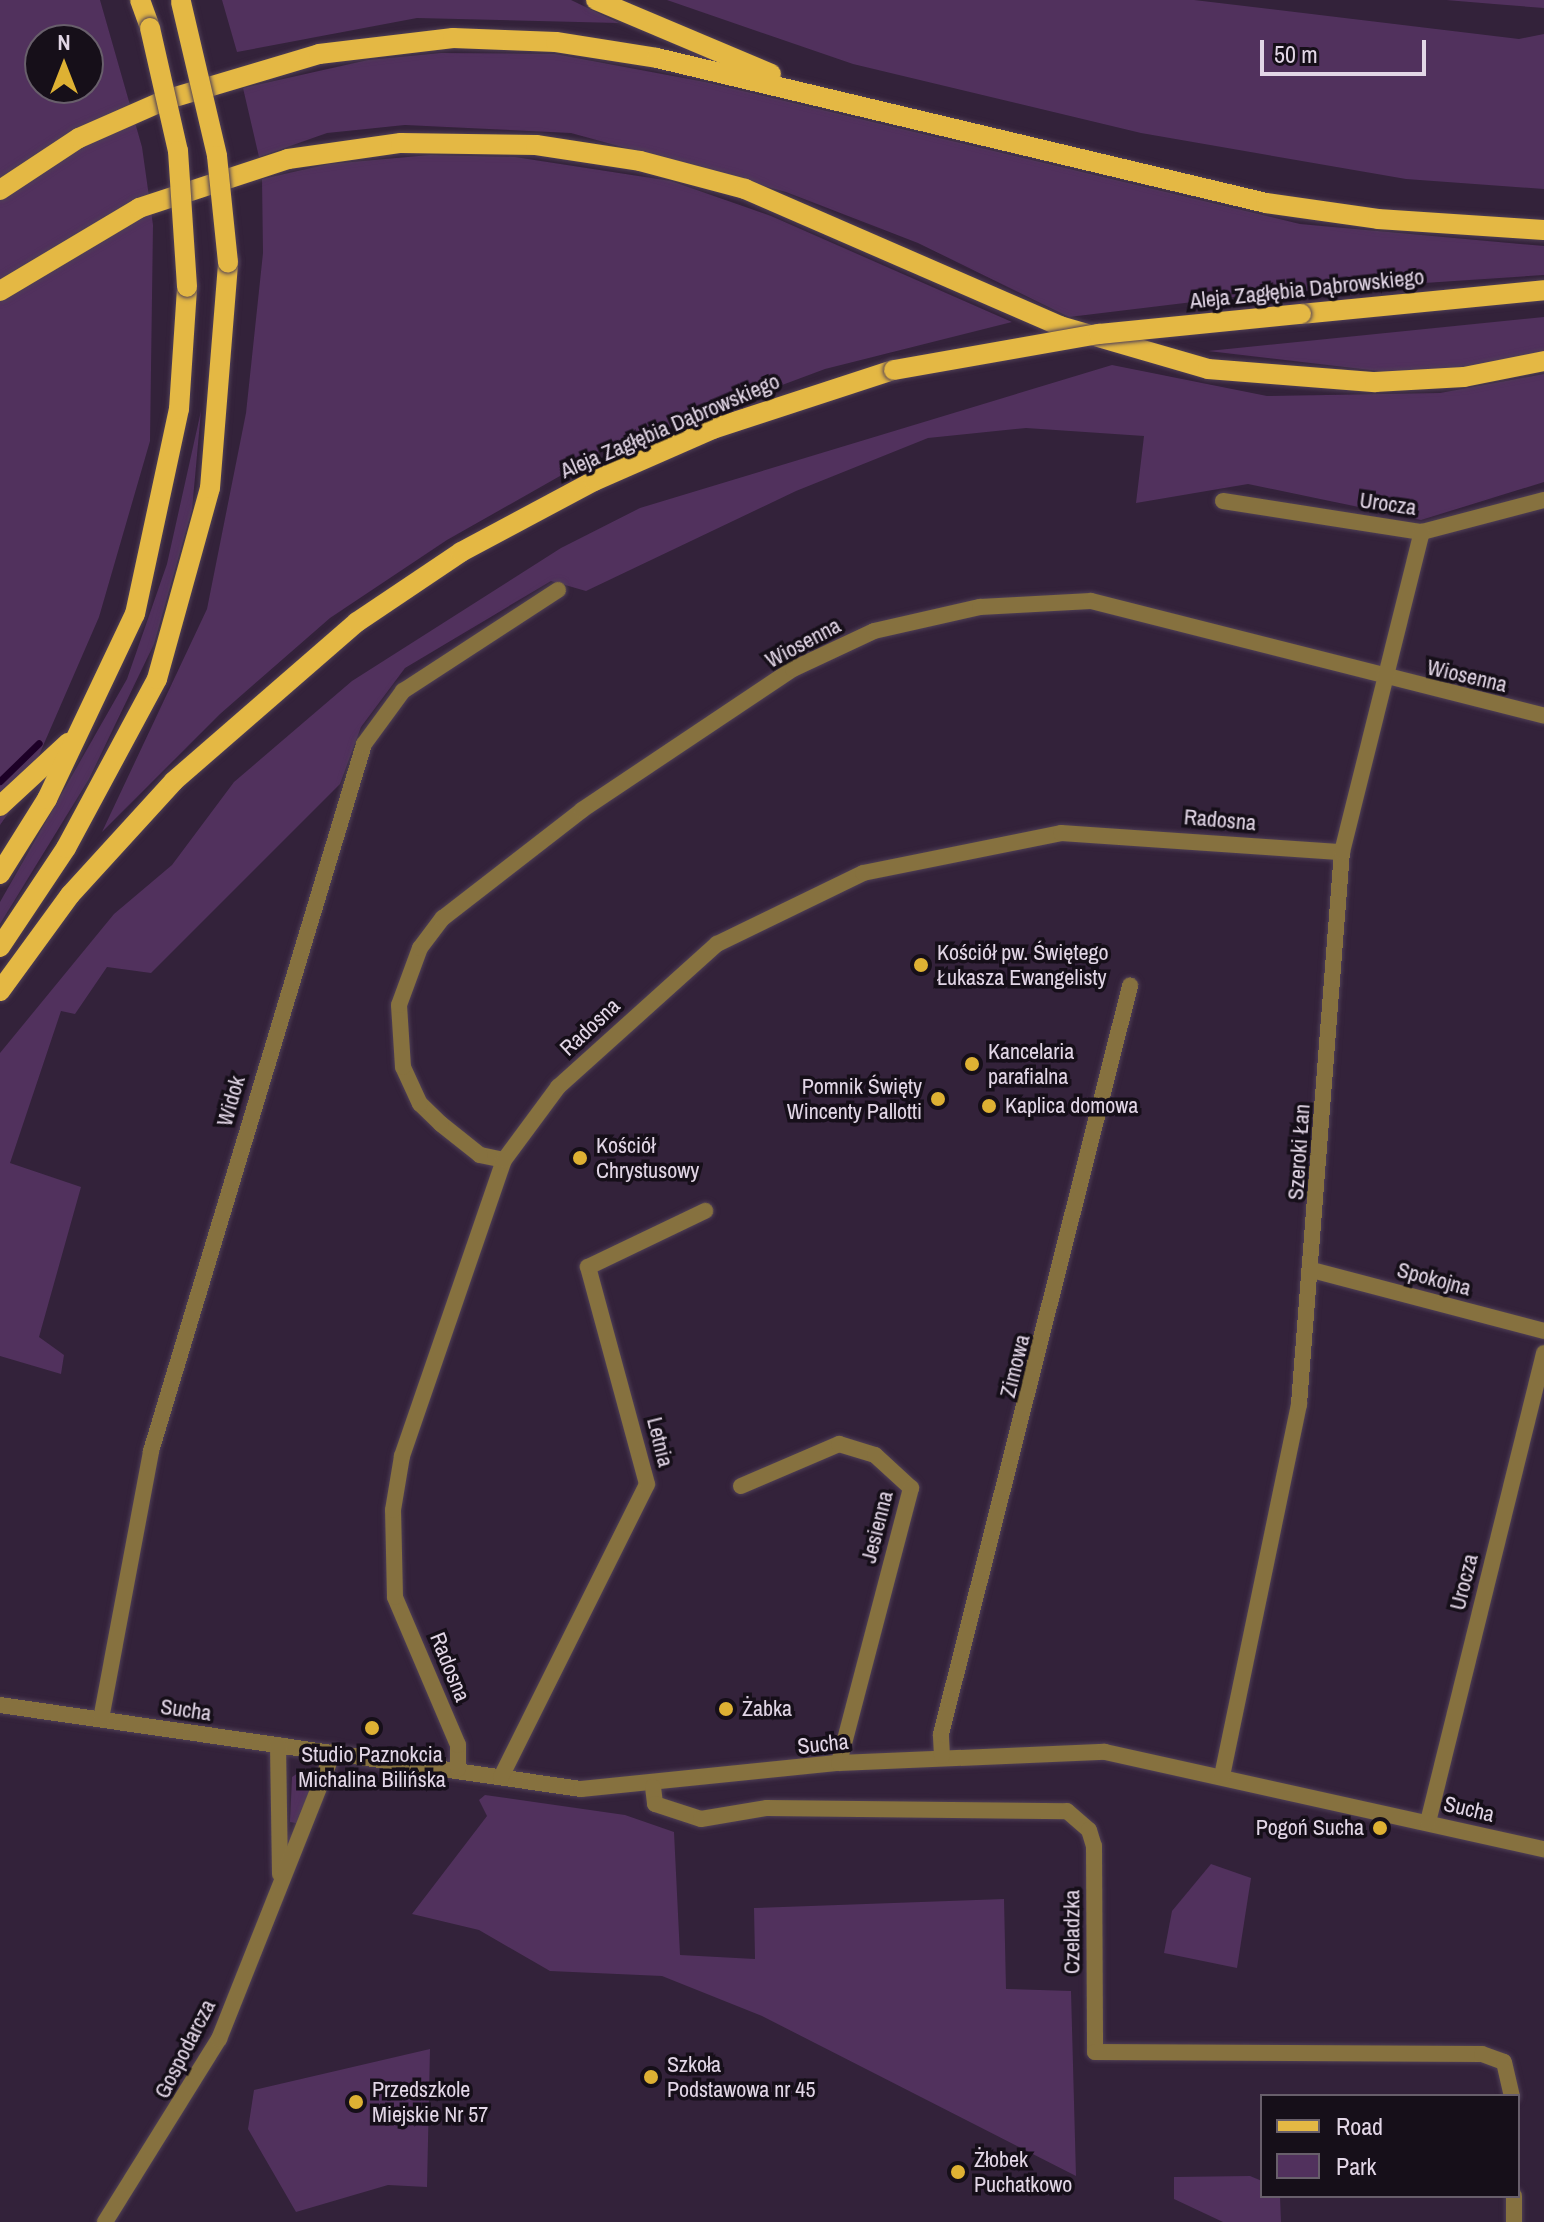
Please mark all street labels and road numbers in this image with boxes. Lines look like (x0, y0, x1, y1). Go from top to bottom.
street label: Aleja Zagłębia Dąbrowskiego (1188, 264, 1426, 314)
street label: Aleja Zagłębia Dąbrowskiego (556, 368, 784, 484)
street label: Urocza (1358, 487, 1418, 521)
street label: Wiosenna (761, 612, 845, 674)
street label: Wiosenna (1424, 654, 1510, 698)
street label: Radosna (1183, 804, 1257, 836)
street label: Radosna (555, 993, 625, 1061)
street label: Widok (211, 1073, 251, 1129)
street label: Szeroki Łan (1282, 1103, 1316, 1201)
street label: Spokojna (1394, 1257, 1474, 1301)
street label: Zimowa (994, 1332, 1036, 1400)
street label: Letnia (641, 1414, 679, 1470)
street label: Jesienna (855, 1488, 899, 1566)
street label: Urocza (1444, 1551, 1484, 1613)
street label: Radosna (424, 1629, 476, 1705)
street label: Sucha (159, 1693, 213, 1727)
street label: Sucha (796, 1728, 850, 1760)
street label: Sucha (1441, 1790, 1497, 1828)
street label: Czeladzka (1059, 1890, 1085, 1974)
street label: Gospodarcza (149, 1995, 221, 2103)

